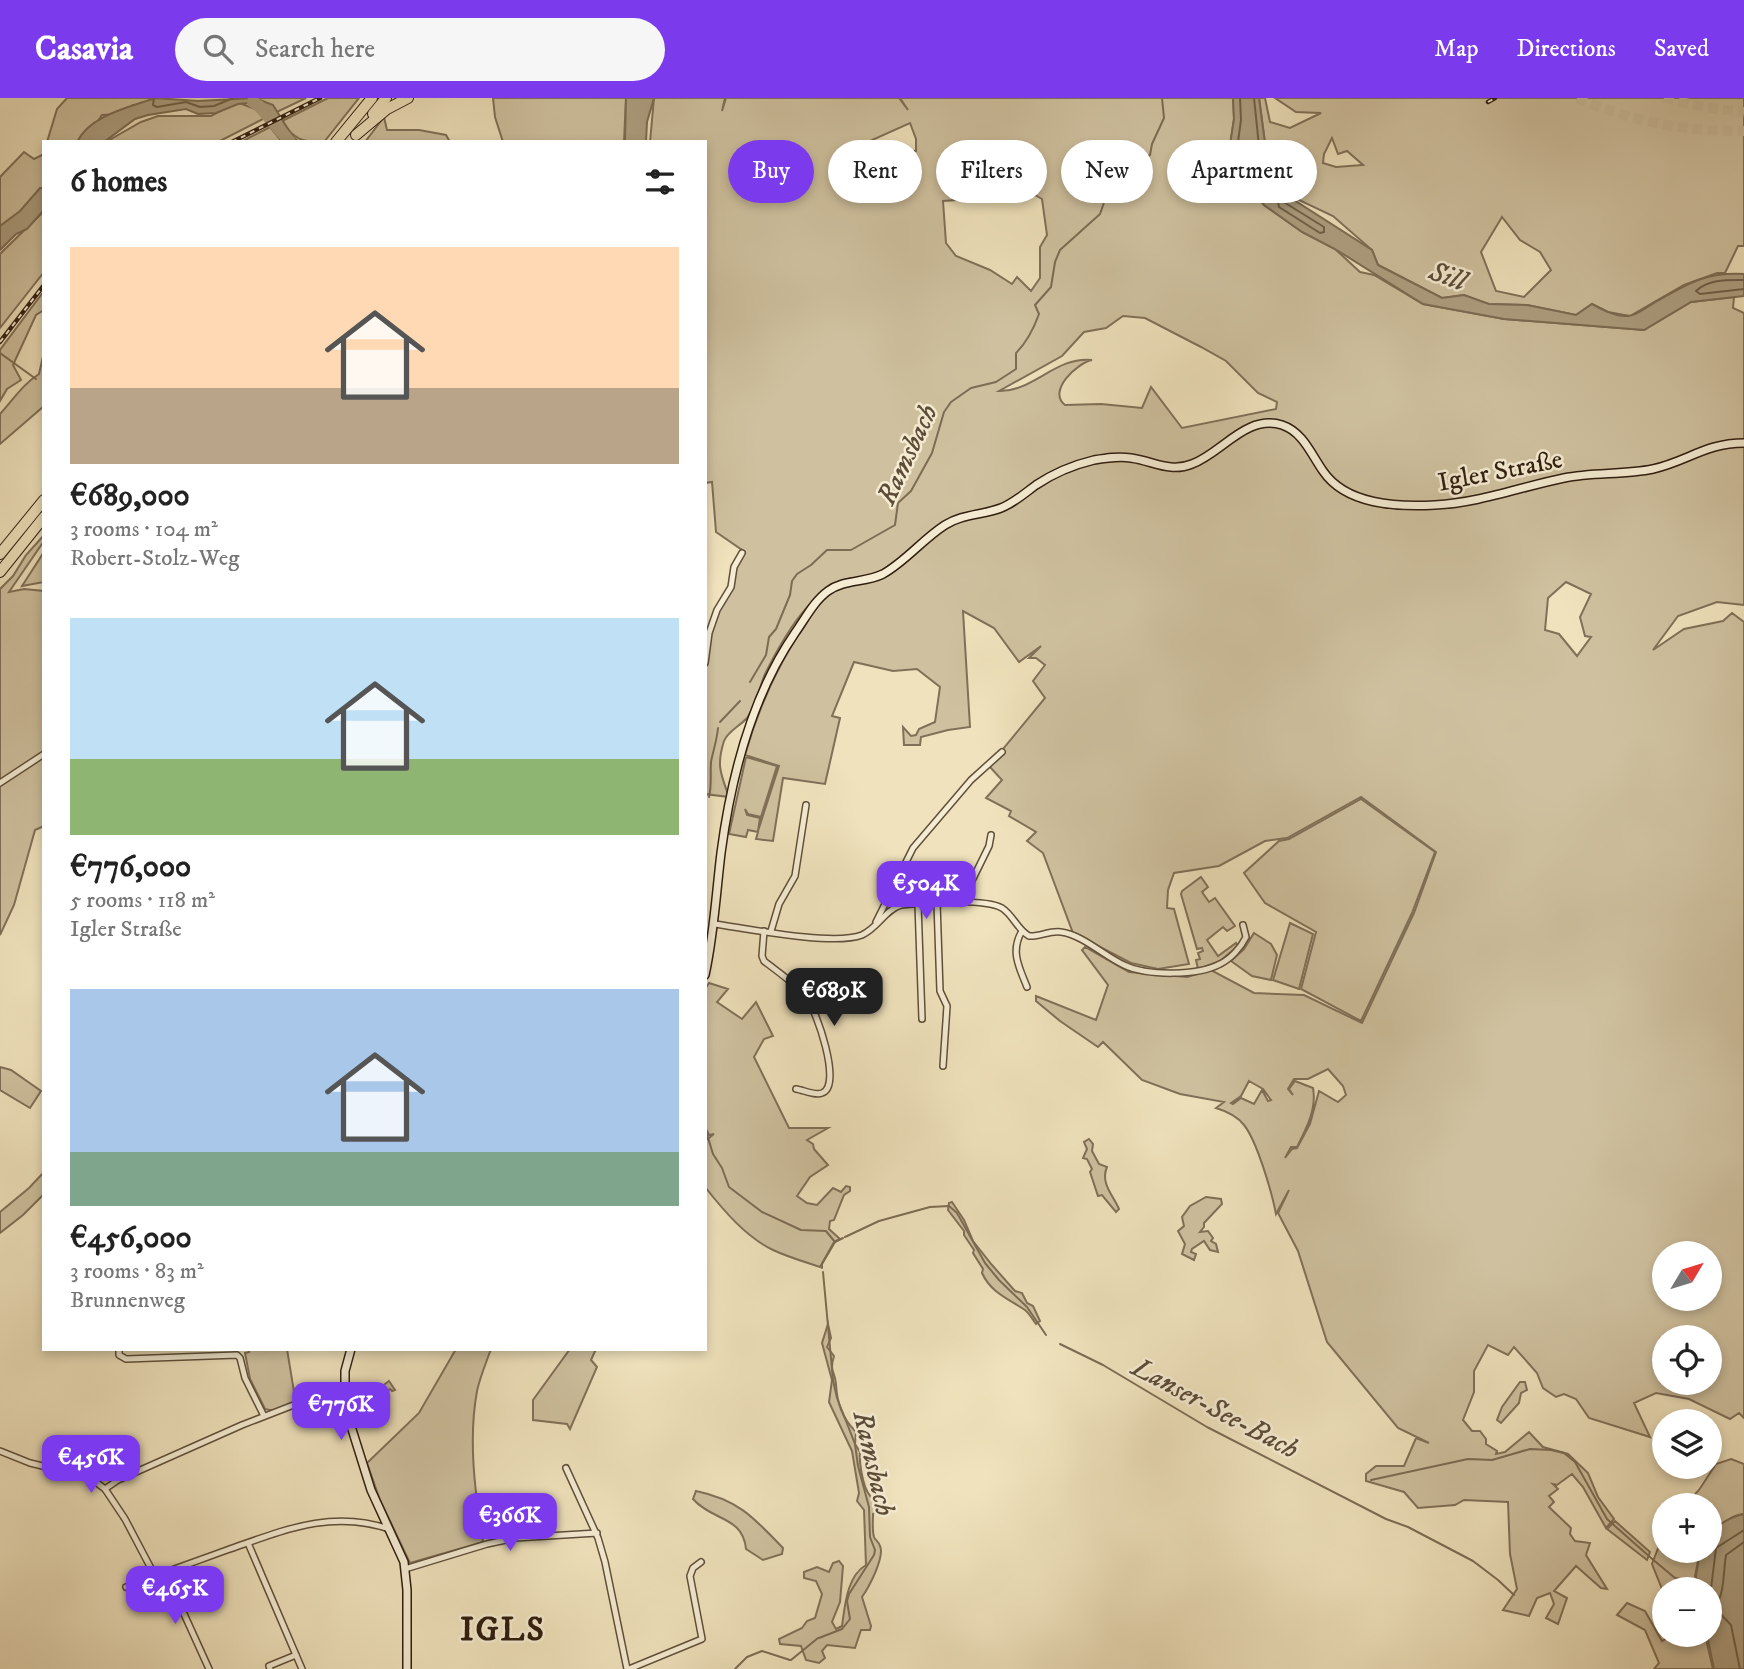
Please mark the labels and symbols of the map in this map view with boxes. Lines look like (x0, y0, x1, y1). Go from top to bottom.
water label: Sill (1423, 253, 1473, 300)
water label: Ramsbach (868, 399, 946, 511)
street label: Igler Straße (1435, 443, 1565, 500)
pin: €504K (877, 862, 975, 921)
pin: €689K (785, 968, 883, 1028)
north arrow (1652, 1241, 1722, 1311)
water label: Lanser-See-Bach (1124, 1349, 1305, 1467)
pin: €776K (292, 1382, 390, 1442)
water label: Ramsbach (844, 1406, 903, 1519)
pin: €456K (42, 1436, 140, 1495)
pin: €366K (461, 1494, 559, 1553)
pin: €465K (126, 1566, 224, 1626)
district label: IGLS (460, 1610, 546, 1651)

